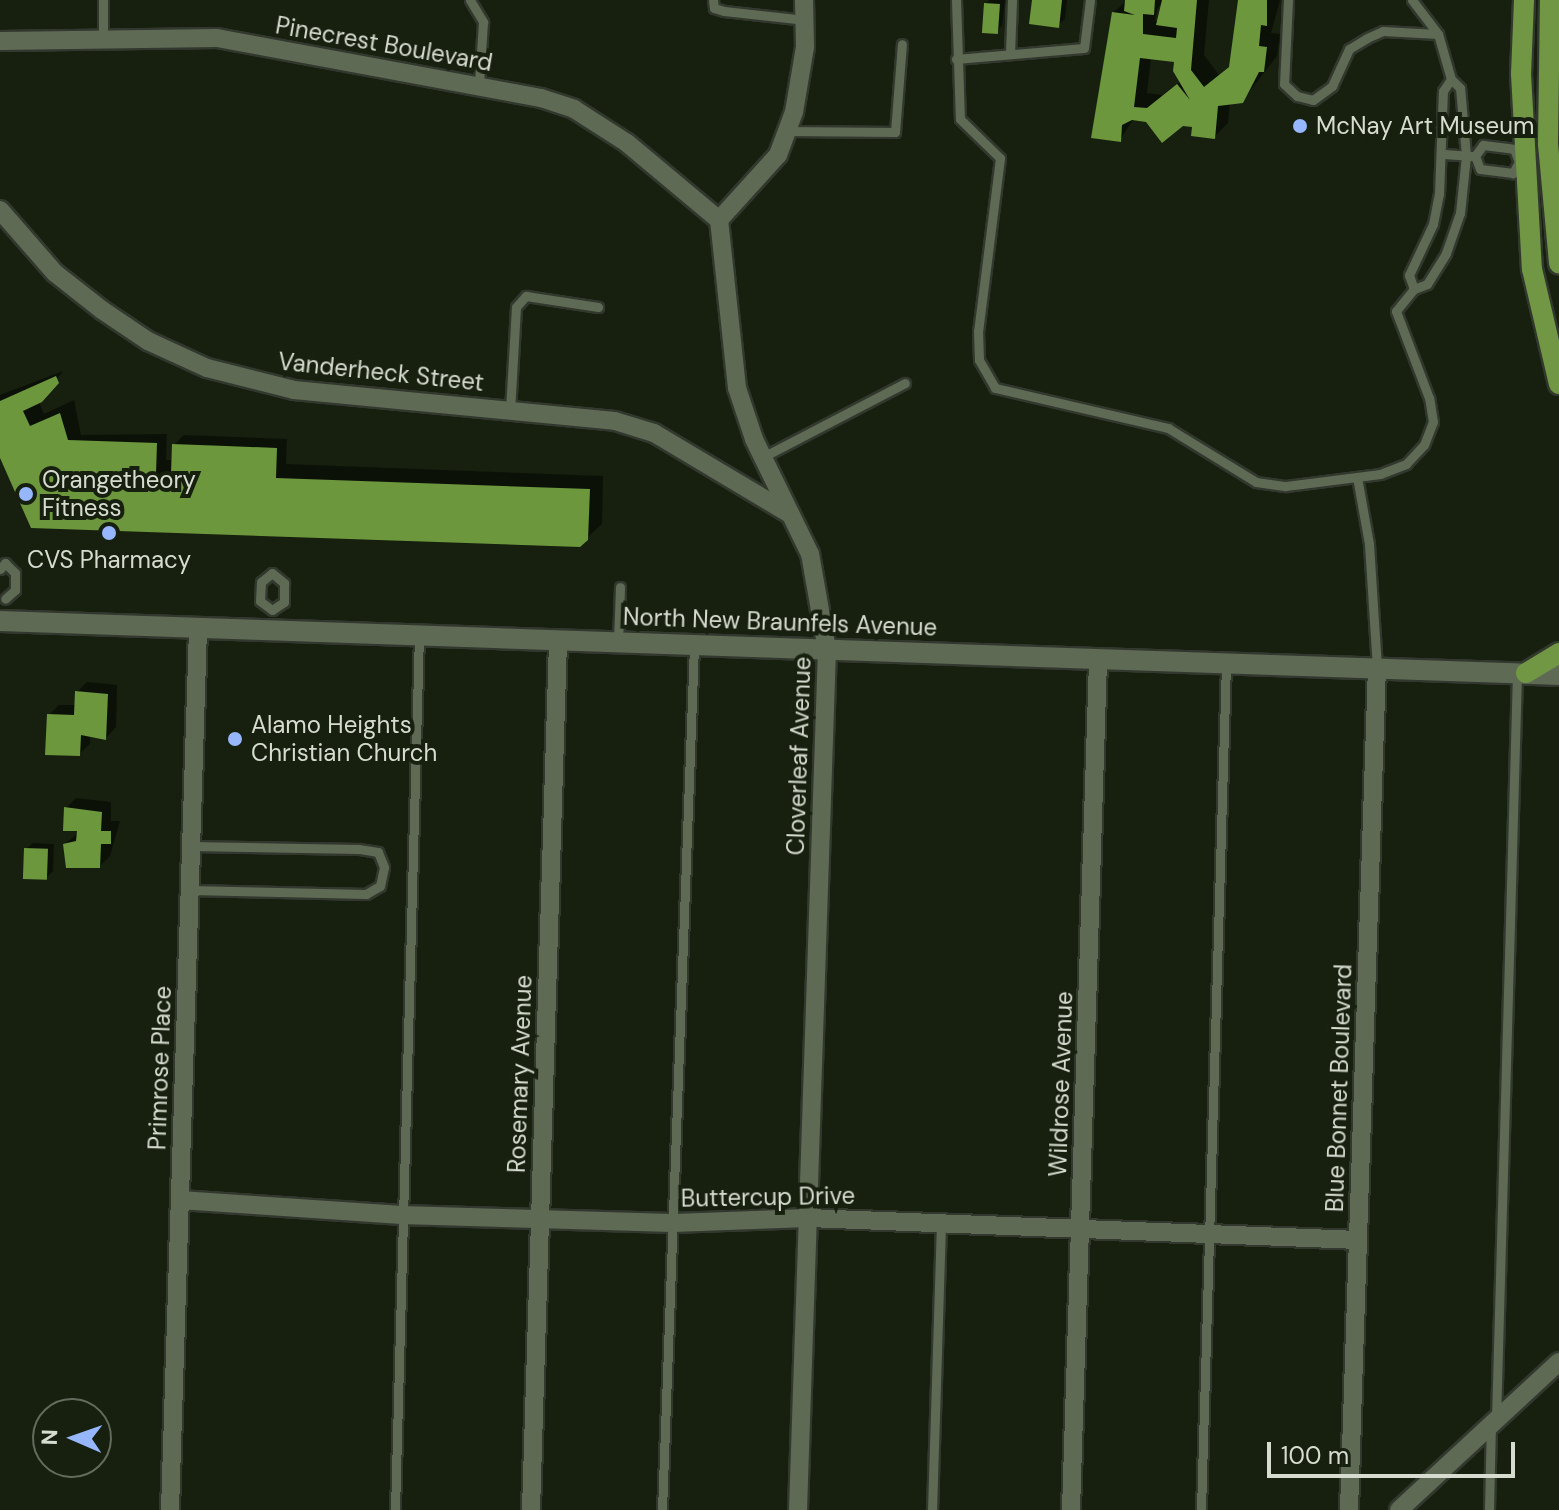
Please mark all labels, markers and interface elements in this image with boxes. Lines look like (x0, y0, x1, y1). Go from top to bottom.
street label: Pinecrest Boulevard (273, 11, 495, 77)
place label: McNay Art Museum (1316, 112, 1534, 140)
marker: McNay Art Museum (1291, 117, 1309, 135)
street label: Vanderheck Street (277, 347, 485, 397)
place label: Orangetheory Fitness (42, 466, 196, 522)
marker: Orangetheory Fitness (17, 485, 35, 503)
marker: CVS Pharmacy (100, 524, 118, 542)
place label: CVS Pharmacy (27, 546, 191, 574)
street label: North New Braunfels Avenue (622, 602, 938, 642)
street label: Cloverleaf Avenue (781, 656, 817, 856)
place label: Alamo Heights Christian Church (251, 711, 437, 767)
marker: Alamo Heights Christian Church (226, 730, 244, 748)
street label: Blue Bonnet Boulevard (1320, 963, 1358, 1213)
street label: Rosemary Avenue (502, 975, 538, 1173)
street label: Primrose Place (143, 985, 177, 1151)
street label: Wildrose Avenue (1043, 991, 1079, 1177)
street label: Buttercup Drive (681, 1181, 855, 1213)
north arrow (32, 1398, 112, 1478)
scale bar (1271, 1426, 1519, 1476)
text: N (35, 1429, 64, 1446)
text: 100 m (1281, 1440, 1349, 1471)

